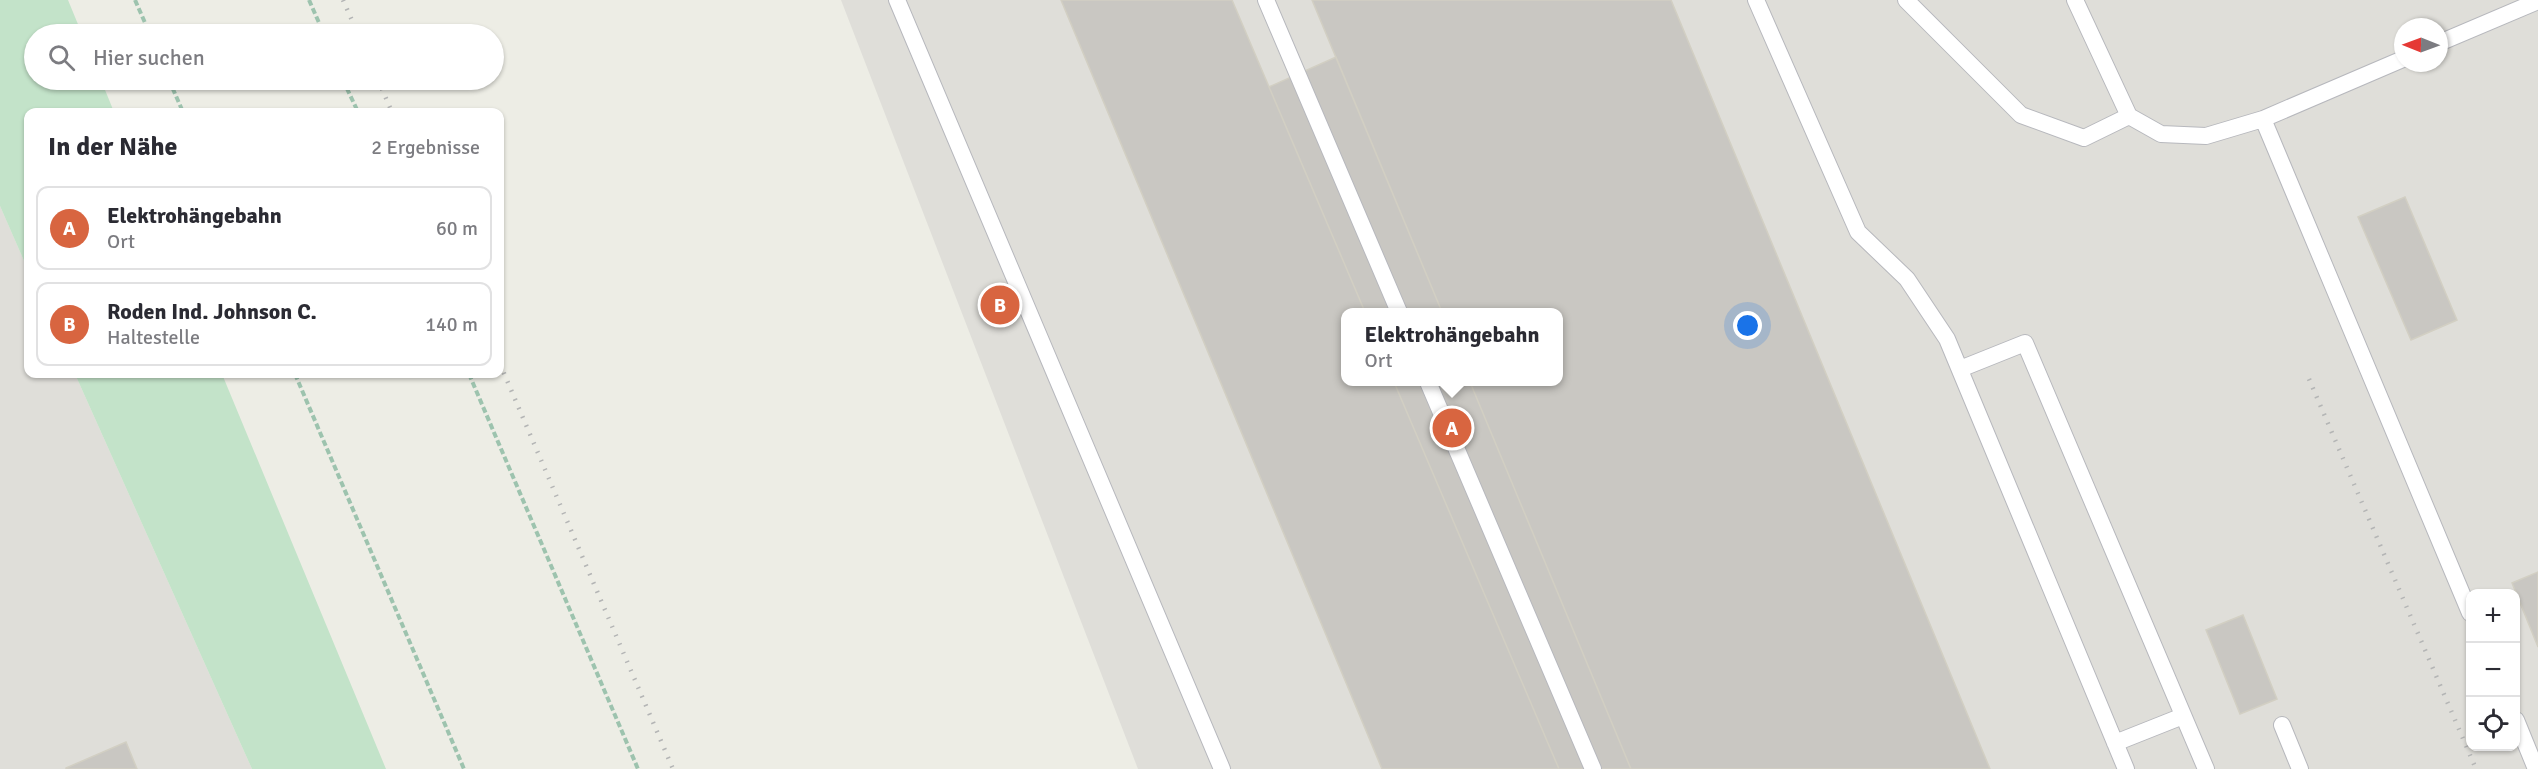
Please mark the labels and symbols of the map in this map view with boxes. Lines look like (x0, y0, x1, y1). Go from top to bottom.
north arrow (2394, 18, 2448, 72)
pin: B (980, 282, 1020, 328)
your location (1733, 311, 1762, 340)
pin: A (1432, 406, 1472, 450)

